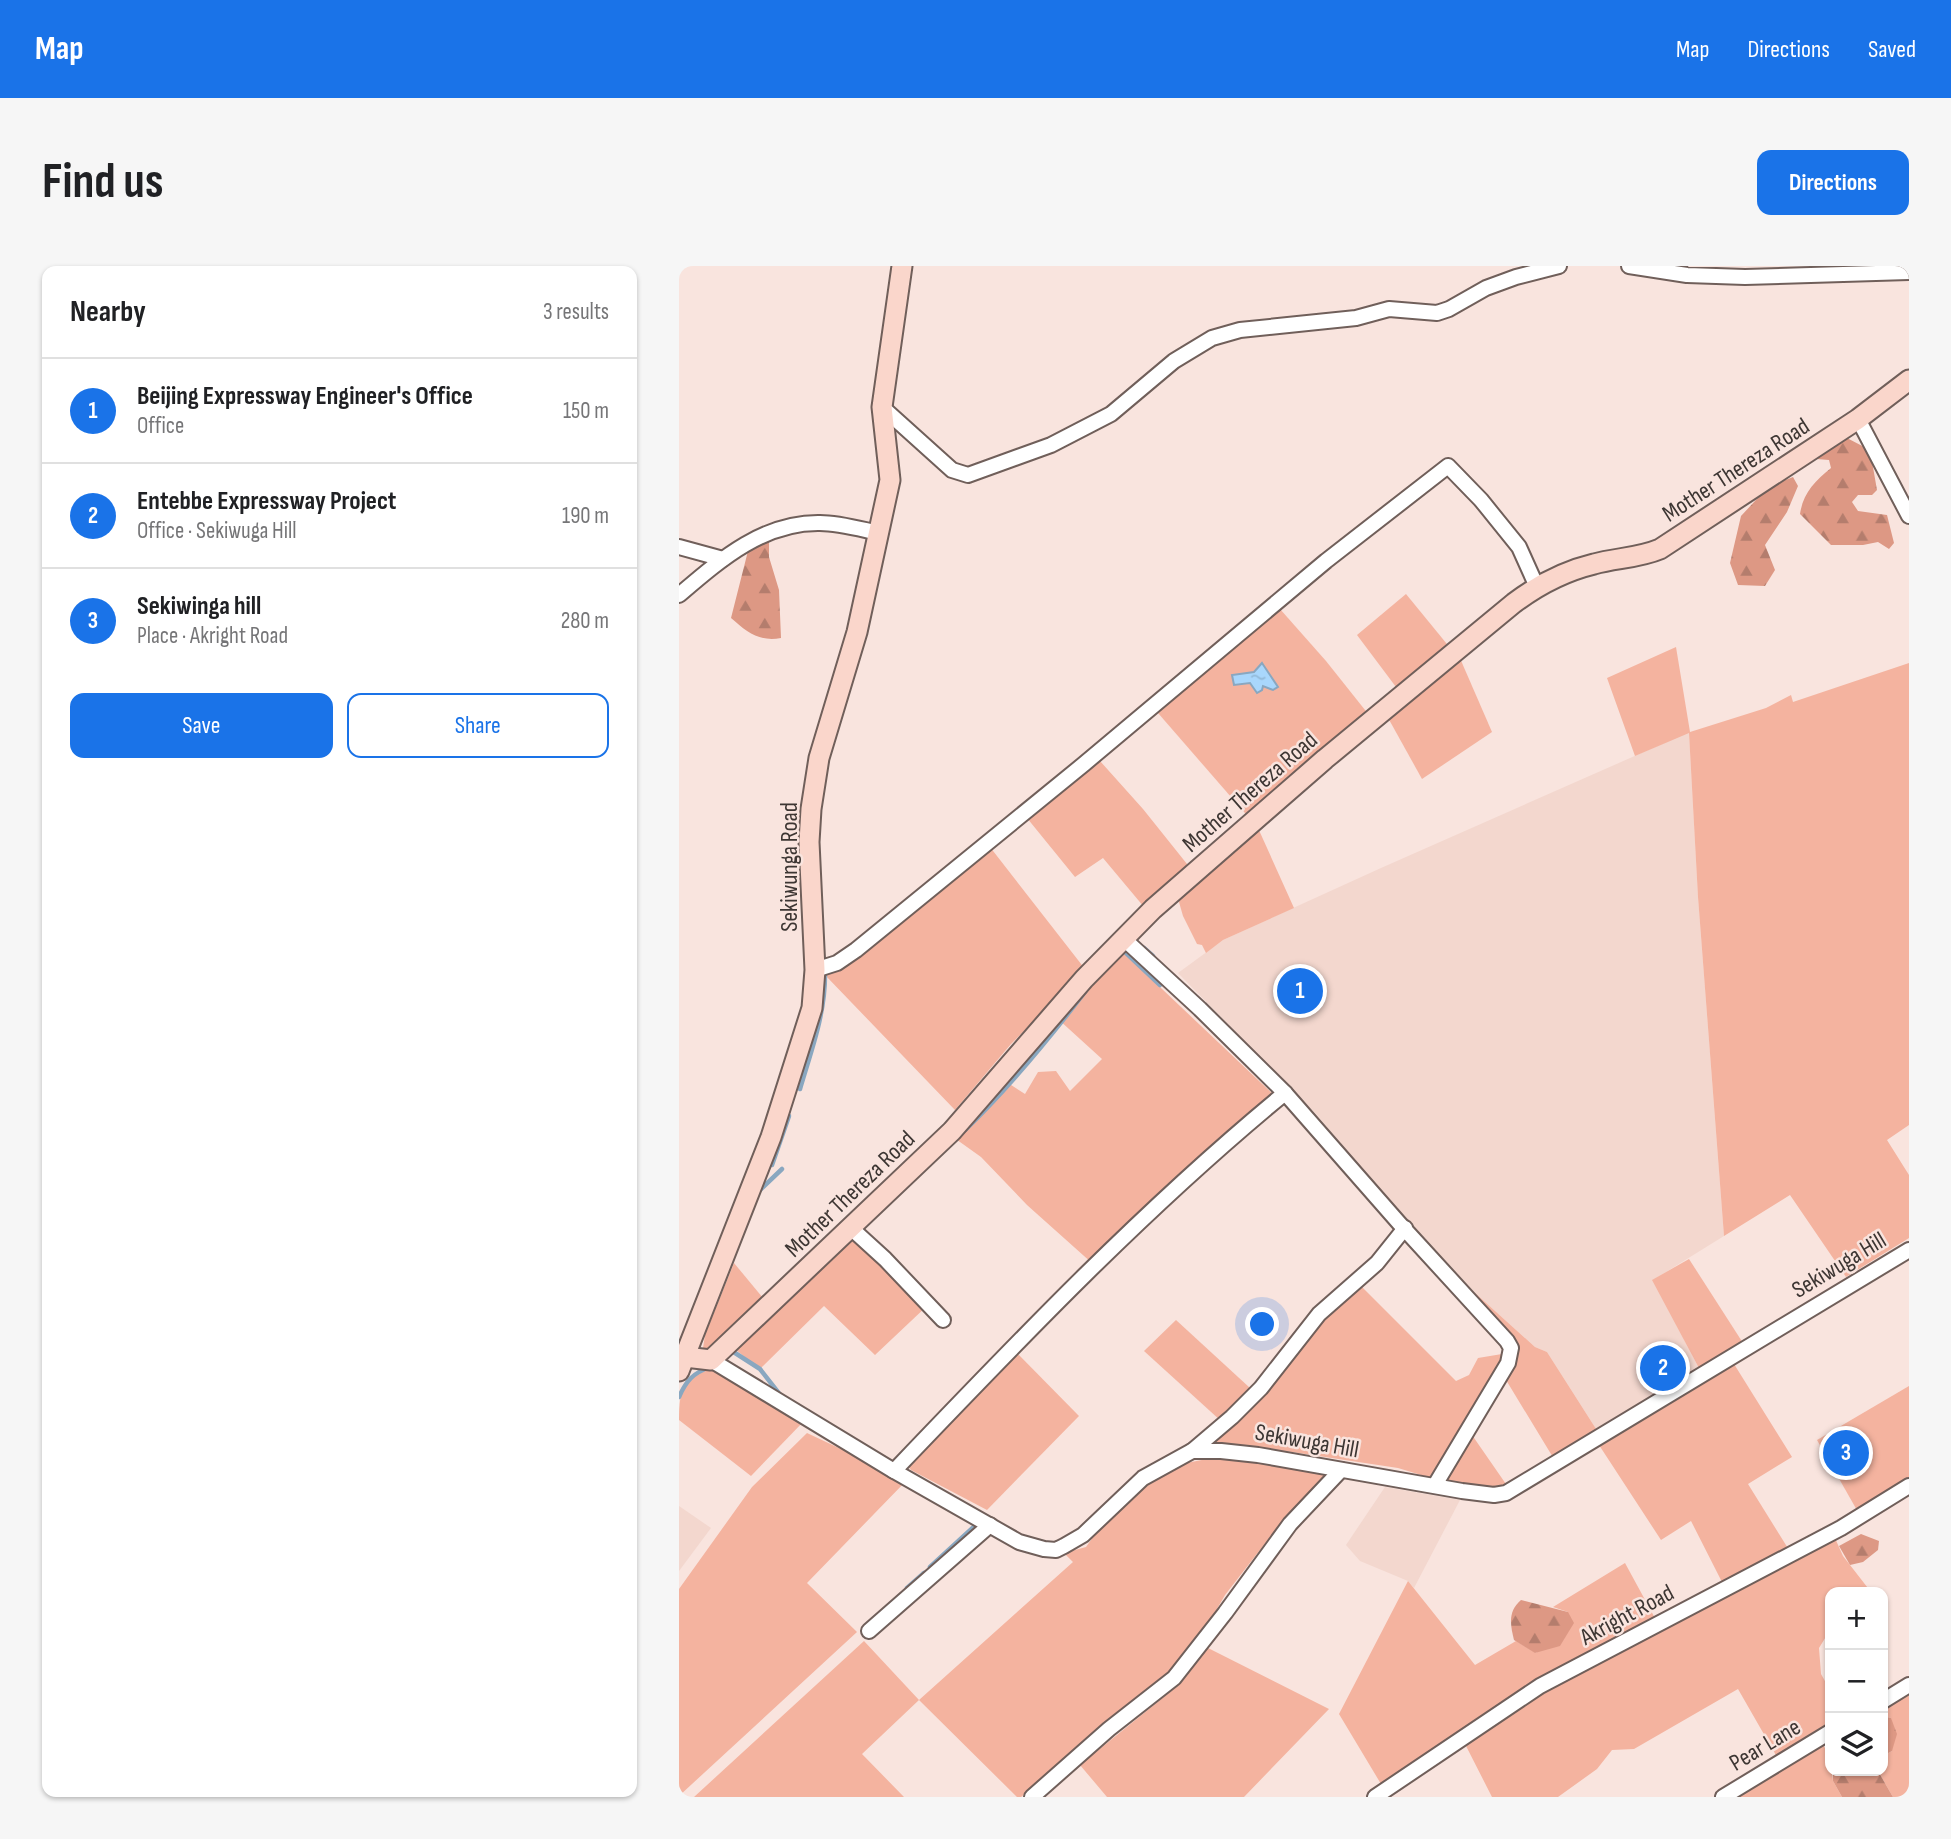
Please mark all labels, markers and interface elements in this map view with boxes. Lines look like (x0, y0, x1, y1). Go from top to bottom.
text: Map (35, 29, 84, 69)
text: Map (1676, 35, 1709, 64)
text: Directions (1747, 35, 1830, 64)
text: Saved (1868, 35, 1916, 64)
button: Directions (1757, 150, 1909, 215)
text: Find us (42, 153, 164, 212)
text: Nearby (70, 294, 146, 330)
text: 3 results (543, 298, 609, 326)
text: Beijing Expressway Engineer's Office (137, 381, 473, 412)
text: 1 (88, 397, 98, 425)
text: 150 m (563, 397, 609, 425)
text: Office (137, 412, 184, 440)
street label: Mother Thereza Road (1657, 412, 1815, 528)
text: Entebbe Expressway Project (137, 486, 396, 517)
text: 2 (88, 502, 98, 530)
text: 190 m (562, 502, 609, 530)
text: Office · Sekiwuga Hill (137, 517, 297, 545)
text: Sekiwinga hill (137, 591, 261, 622)
text: 3 (88, 607, 98, 635)
text: 280 m (561, 607, 609, 635)
text: Place · Akright Road (137, 622, 288, 650)
button: Save (70, 693, 333, 758)
button: Share (347, 693, 609, 758)
street label: Mother Thereza Road (1177, 725, 1323, 859)
street label: Sekiwunga Road (775, 802, 804, 932)
pin: 1 (1277, 965, 1323, 1017)
street label: Mother Thereza Road (779, 1125, 921, 1263)
street label: Sekiwuga Hill (1787, 1226, 1891, 1304)
your location (1245, 1307, 1279, 1341)
pin: 2 (1640, 1342, 1686, 1394)
street label: Sekiwuga Hill (1253, 1418, 1361, 1464)
pin: 3 (1823, 1427, 1869, 1479)
street label: Akright Road (1574, 1578, 1679, 1652)
map controls (1825, 1587, 1888, 1776)
button: + (1825, 1587, 1888, 1650)
button: − (1825, 1650, 1888, 1713)
street label: Pear Lane (1724, 1713, 1806, 1777)
button: layers (1825, 1713, 1888, 1776)

